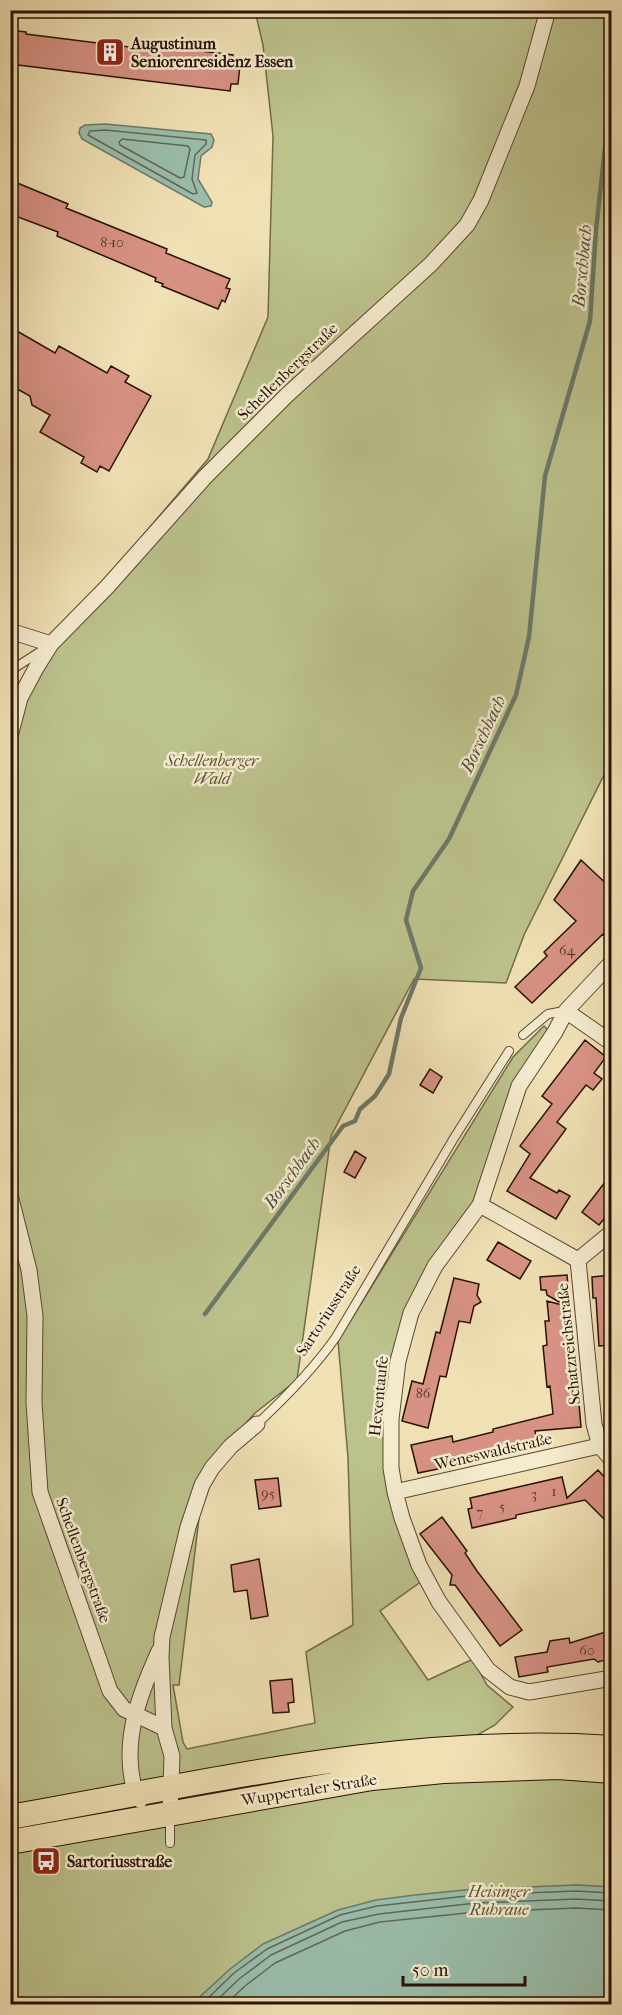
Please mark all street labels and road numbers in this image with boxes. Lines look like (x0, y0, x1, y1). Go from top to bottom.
street label: Schellenbergstraße (233, 319, 341, 424)
street label: Sartoriusstraße (292, 1261, 365, 1360)
street label: Schatzreichstraße (553, 1282, 584, 1406)
street label: Hexentaufe (365, 1355, 392, 1437)
street label: Weneswaldstraße (431, 1429, 554, 1474)
street label: Schellenbergstraße (52, 1495, 115, 1625)
street label: Wuppertaler Straße (239, 1769, 378, 1810)

